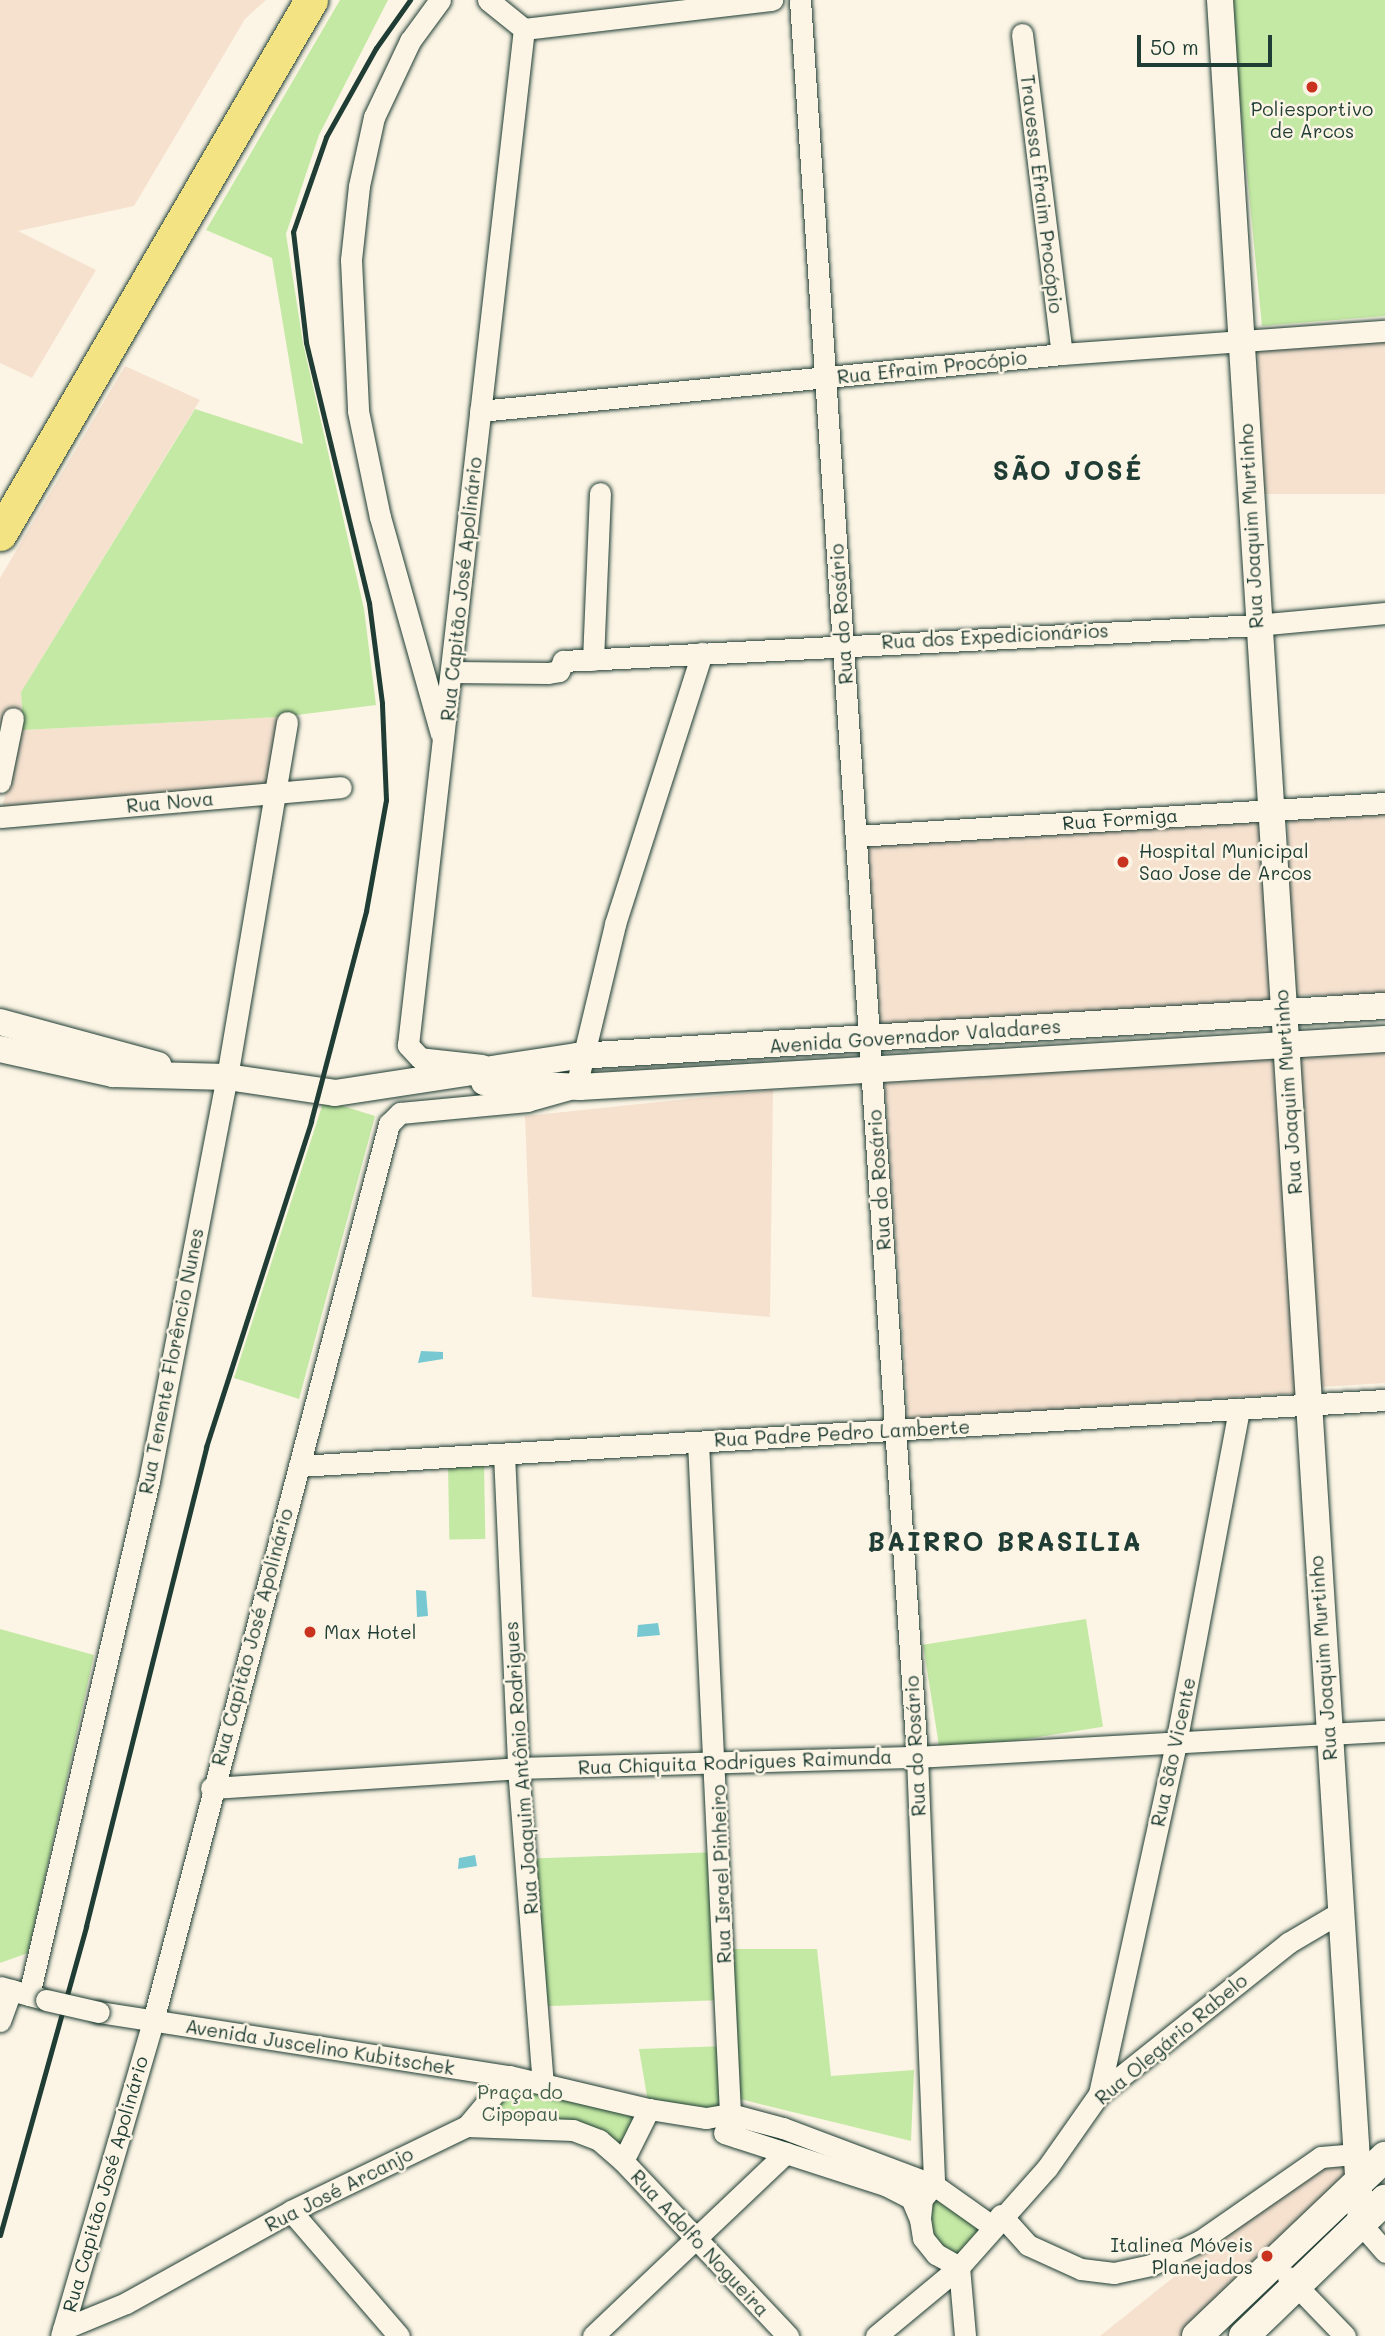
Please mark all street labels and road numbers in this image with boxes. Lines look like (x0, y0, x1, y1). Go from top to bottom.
street label: Travessa Efraim Procópio (1016, 73, 1068, 315)
street label: Rua Efraim Procópio (836, 346, 1028, 388)
street label: Rua Joaquim Murtinho (1234, 423, 1268, 629)
street label: Rua Capitão José Apolinário (436, 456, 486, 722)
street label: Rua do Rosário (825, 543, 857, 685)
street label: Rua dos Expedicionários (881, 619, 1109, 653)
street label: Rua Nova (125, 787, 215, 817)
street label: Rua Formiga (1061, 804, 1179, 834)
street label: Rua Joaquim Murtinho (1269, 989, 1307, 1195)
street label: Avenida Governador Valadares (768, 1014, 1062, 1058)
street label: Rua do Rosário (863, 1109, 895, 1251)
street label: Rua Tenente Florêncio Nunes (134, 1226, 208, 1496)
street label: Rua Padre Pedro Lamberte (714, 1415, 970, 1451)
street label: Rua Capitão José Apolinário (207, 1506, 297, 1768)
street label: Rua Joaquim Murtinho (1304, 1555, 1342, 1761)
street label: Rua Joaquim Antônio Rodrigues (499, 1621, 543, 1915)
street label: Rua do Rosário (900, 1675, 930, 1817)
street label: Rua São Vicente (1146, 1675, 1200, 1829)
street label: Rua Chiquita Rodrigues Raimunda (578, 1745, 892, 1779)
street label: Rua Israel Pinheiro (706, 1784, 736, 1964)
street label: Rua Olegário Rabelo (1090, 1969, 1252, 2109)
street label: Avenida Juscelino Kubitschek (184, 2014, 456, 2080)
street label: Rua Capitão José Apolinário (57, 2053, 153, 2315)
street label: Rua José Arcanjo (261, 2142, 417, 2236)
street label: Rua Adolfo Nogueira (626, 2165, 774, 2321)

